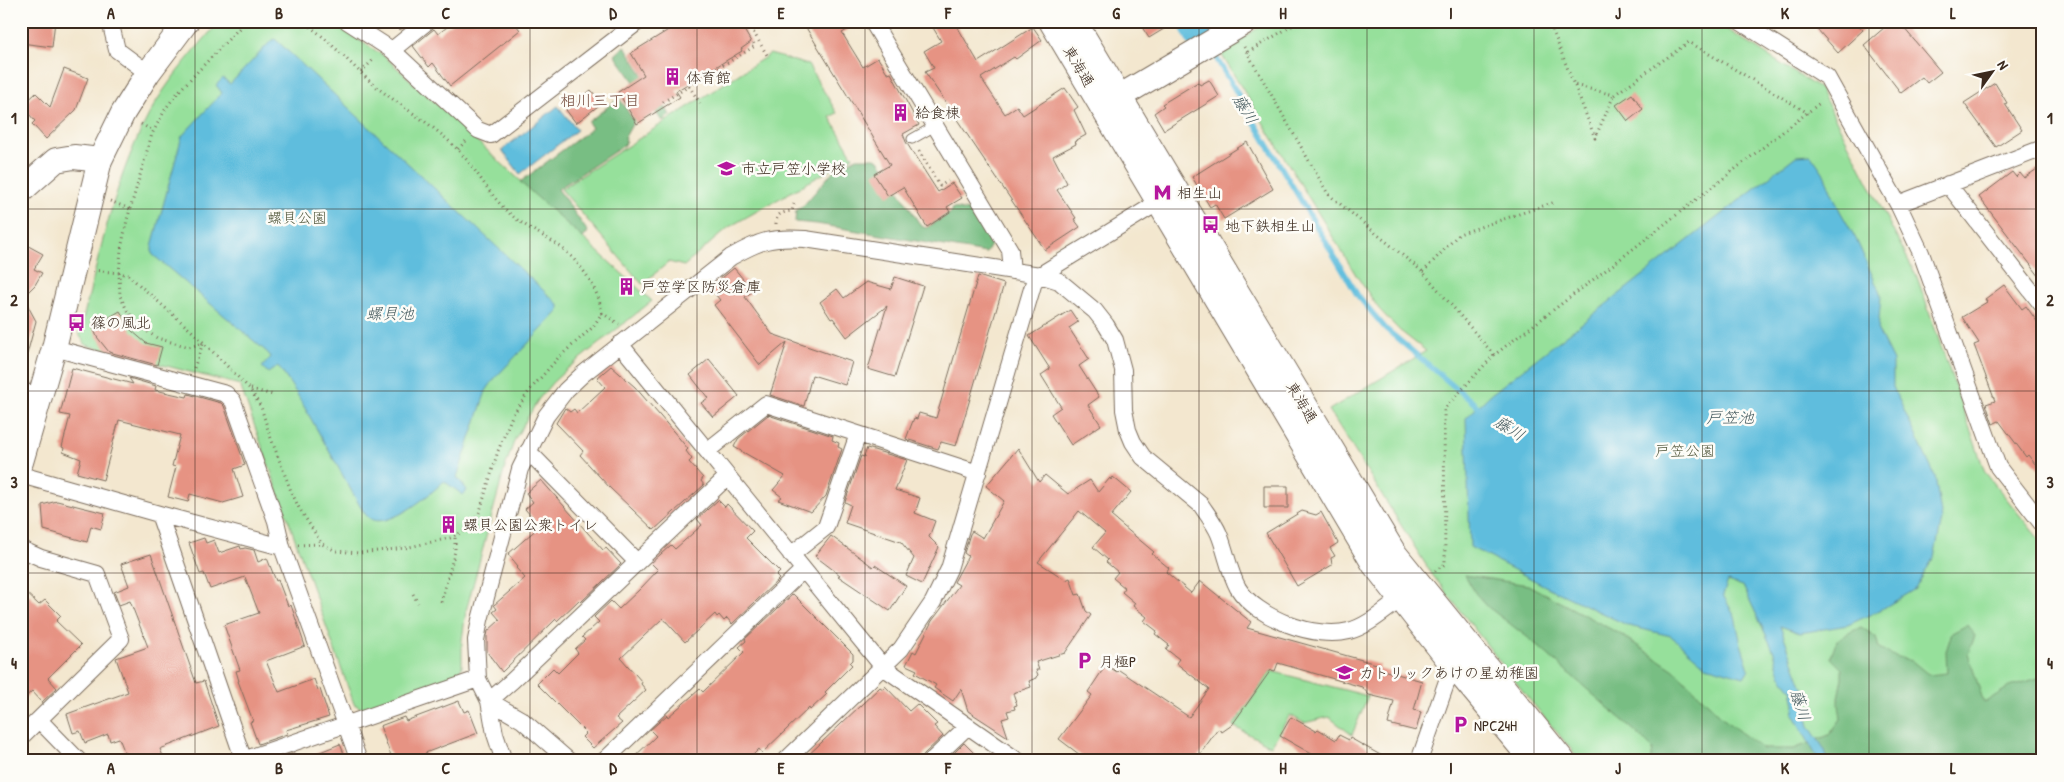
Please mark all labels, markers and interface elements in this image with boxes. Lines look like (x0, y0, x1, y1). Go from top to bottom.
text: A (107, 2, 115, 24)
text: B (275, 2, 283, 24)
text: C (442, 2, 451, 24)
text: D (609, 2, 617, 24)
text: E (777, 2, 785, 24)
text: F (944, 2, 952, 24)
text: G (1112, 2, 1120, 24)
text: H (1279, 2, 1287, 24)
text: I (1449, 2, 1453, 24)
text: J (1615, 2, 1621, 24)
text: K (1781, 2, 1790, 24)
text: L (1950, 2, 1956, 24)
street label: 東海通 (1058, 41, 1100, 91)
north arrow (1966, 48, 2016, 98)
text: N (1993, 56, 2014, 73)
building icon: 体育館 (662, 67, 682, 87)
place label: 体育館 (686, 67, 731, 88)
district label: 相川三丁目 (560, 89, 640, 111)
water label: 藤川 (1228, 90, 1264, 128)
building icon: 給食棟 (891, 102, 911, 122)
place label: 給食棟 (915, 102, 960, 123)
text: 1 (11, 107, 17, 129)
text: 1 (2047, 107, 2053, 129)
school or university icon: 市立戸笠小学校 (717, 158, 737, 178)
place label: 市立戸笠小学校 (741, 158, 846, 179)
metro station icon: 相生山 (1153, 182, 1173, 202)
place label: 相生山 (1177, 182, 1222, 203)
park label: 螺貝公園 (267, 207, 327, 228)
bus stop icon: 地下鉄相生山 (1201, 215, 1221, 235)
place label: 地下鉄相生山 (1225, 215, 1315, 236)
building icon: 戸笠学区防災倉庫 (617, 276, 637, 296)
place label: 戸笠学区防災倉庫 (641, 276, 761, 297)
text: 2 (10, 289, 18, 311)
text: 2 (2046, 289, 2054, 311)
water label: 螺貝池 (366, 302, 415, 324)
bus stop icon: 篠の風北 (67, 312, 87, 332)
place label: 篠の風北 (91, 312, 151, 333)
street label: 東海通 (1281, 377, 1323, 427)
water label: 戸笠池 (1706, 406, 1755, 428)
water label: 藤川 (1491, 410, 1529, 446)
park label: 戸笠公園 (1655, 440, 1715, 461)
text: 3 (10, 471, 18, 493)
text: 3 (2046, 471, 2054, 493)
building icon: 螺貝公園公衆トイレ (439, 514, 459, 534)
place label: 螺貝公園公衆トイレ (463, 514, 598, 535)
parking icon: 月極P (1075, 651, 1095, 671)
place label: 月極P (1099, 651, 1136, 672)
text: 4 (11, 652, 17, 674)
text: 4 (2047, 652, 2053, 674)
school or university icon: カトリックあけの星幼稚園 (1335, 662, 1355, 682)
place label: カトリックあけの星幼稚園 (1359, 662, 1539, 683)
water label: 藤川 (1786, 686, 1816, 724)
parking icon: NPC24H (1450, 715, 1470, 735)
place label: NPC24H (1474, 715, 1517, 736)
text: A (107, 757, 115, 779)
text: B (275, 757, 283, 779)
text: C (442, 757, 451, 779)
text: D (609, 757, 617, 779)
text: E (777, 757, 785, 779)
text: F (944, 757, 952, 779)
text: G (1112, 757, 1120, 779)
text: H (1279, 757, 1287, 779)
text: I (1449, 757, 1453, 779)
text: J (1615, 757, 1621, 779)
text: K (1781, 757, 1790, 779)
text: L (1950, 757, 1956, 779)

